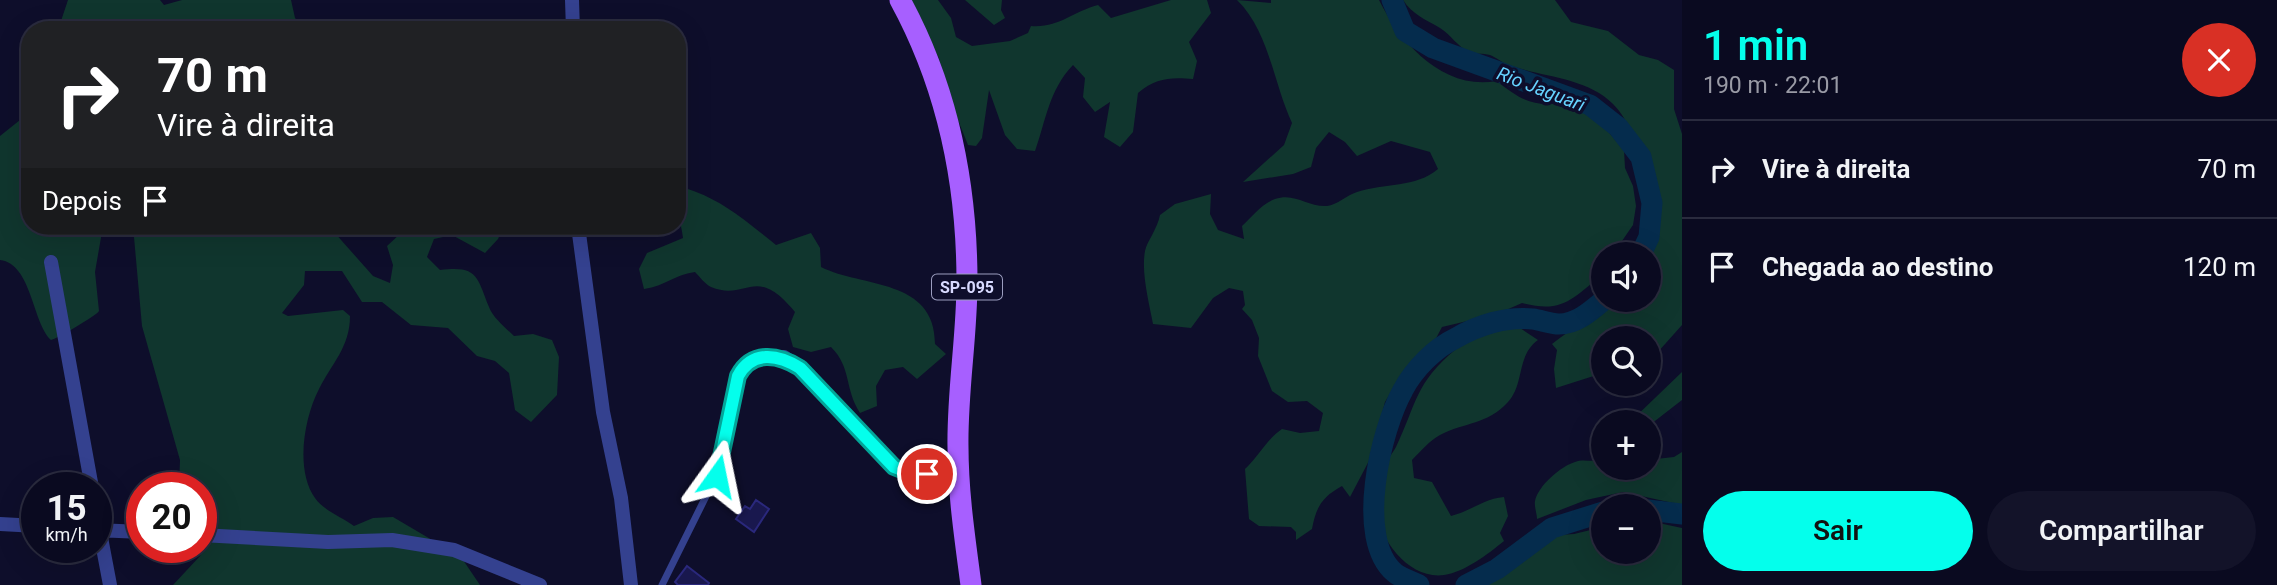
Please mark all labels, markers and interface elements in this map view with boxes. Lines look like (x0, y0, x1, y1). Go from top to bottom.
text: 1 min (1703, 21, 1808, 70)
button: close (2182, 23, 2256, 97)
text: 70 m (157, 47, 268, 104)
icon: right (42, 49, 133, 140)
water label: Rio Jaguari (1494, 62, 1589, 116)
text: 190 m · 22:01 (1703, 72, 1842, 99)
text: Vire à direita (157, 106, 335, 144)
icon: right (1703, 150, 1741, 188)
text: Vire à direita (1762, 154, 1910, 184)
text: 70 m (2198, 154, 2256, 184)
icon: arrive (136, 182, 174, 220)
text: Depois (42, 186, 122, 216)
map controls (1591, 242, 1661, 564)
button: sound (1591, 242, 1661, 312)
icon: arrive (1703, 248, 1741, 286)
text: Chegada ao destino (1762, 252, 1993, 282)
text: 120 m (2183, 252, 2256, 282)
road number: SP-095 (932, 274, 1002, 300)
button: search (1591, 326, 1661, 396)
button: + (1591, 410, 1661, 480)
position arrow (680, 439, 754, 513)
pin (897, 444, 957, 504)
icon: arrive (908, 455, 946, 493)
speed limit sign: 20 (126, 472, 217, 563)
text: 15 (46, 488, 87, 529)
button: Sair (1703, 491, 1973, 571)
button: Compartilhar (1987, 491, 2256, 571)
button: − (1591, 494, 1661, 564)
text: km/h (45, 524, 88, 545)

